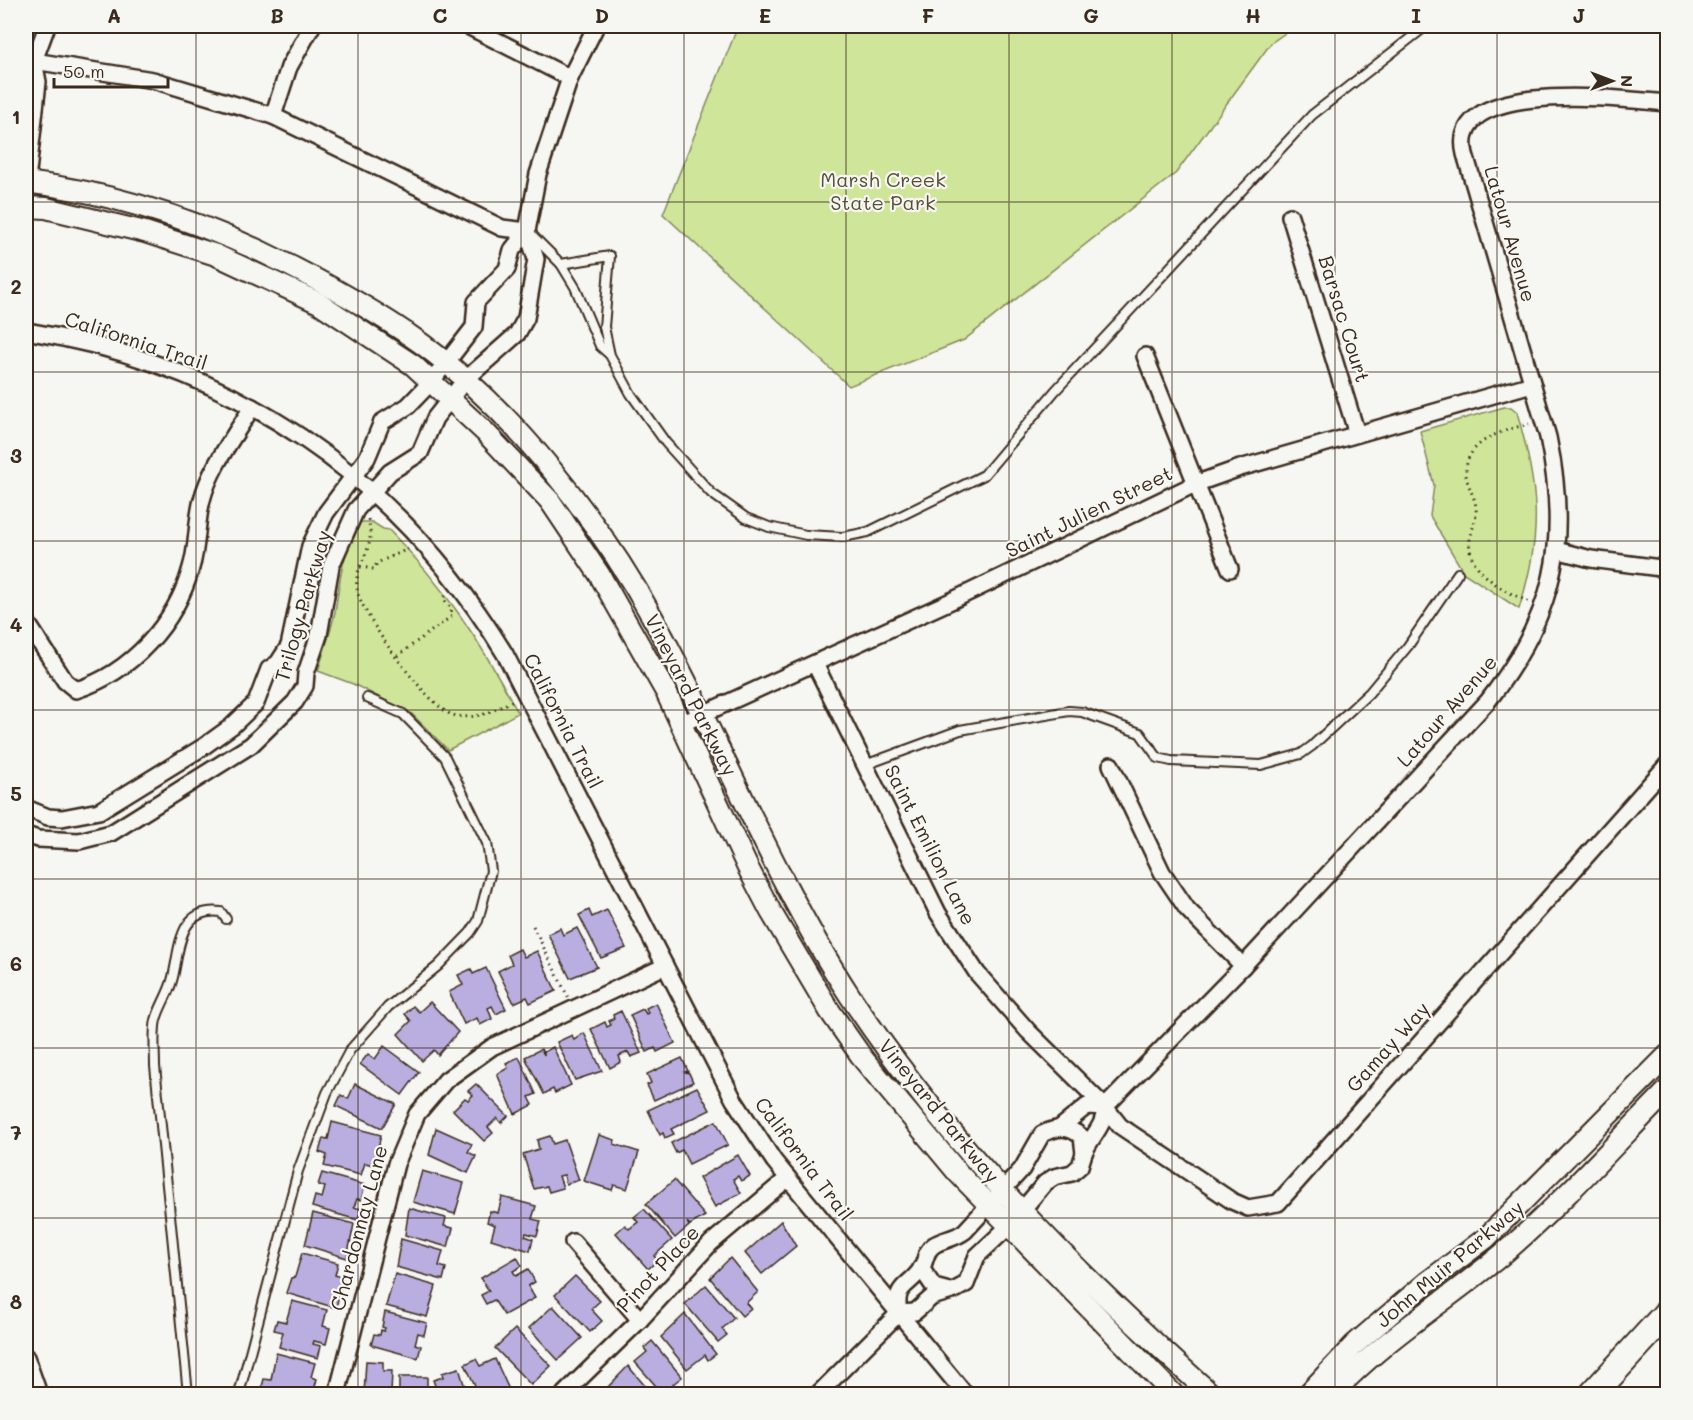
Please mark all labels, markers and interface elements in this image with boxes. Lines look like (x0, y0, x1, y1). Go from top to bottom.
text: A (107, 2, 121, 28)
text: B (270, 2, 284, 28)
text: C (433, 2, 448, 28)
text: D (595, 2, 609, 28)
text: E (759, 2, 771, 28)
text: F (922, 2, 935, 28)
text: G (1083, 2, 1099, 28)
text: H (1245, 2, 1261, 28)
text: I (1411, 2, 1421, 28)
text: J (1572, 2, 1586, 28)
scale bar (54, 51, 168, 89)
north arrow (1582, 51, 1642, 111)
text: 50 m (63, 59, 105, 83)
text: N (1617, 75, 1638, 87)
text: 1 (12, 103, 20, 129)
street label: Latour Avenue (1479, 163, 1543, 305)
park label: Marsh Creek State Park (820, 166, 946, 215)
street label: Barsac Court (1313, 252, 1377, 385)
text: 2 (10, 273, 22, 299)
street label: California Trail (62, 305, 211, 375)
text: 3 (10, 442, 22, 468)
street label: Saint Julien Street (1001, 459, 1176, 563)
street label: Trilogy Parkway (268, 527, 336, 684)
street label: Vineyard Parkway (640, 609, 744, 780)
text: 4 (10, 611, 23, 637)
street label: California Trail (519, 649, 609, 793)
street label: Latour Avenue (1390, 649, 1502, 772)
street label: Saint Emilion Lane (879, 760, 983, 929)
text: 5 (10, 780, 22, 806)
text: 6 (10, 950, 22, 976)
street label: Gamay Way (1340, 996, 1435, 1097)
street label: Vineyard Parkway (874, 1033, 1006, 1188)
street label: California Trail (750, 1091, 860, 1225)
text: 7 (10, 1119, 22, 1145)
street label: Chardonnay Lane (323, 1142, 393, 1313)
street label: John Muir Parkway (1370, 1194, 1529, 1333)
street label: Pinot Place (610, 1219, 704, 1318)
text: 8 (10, 1288, 22, 1314)

